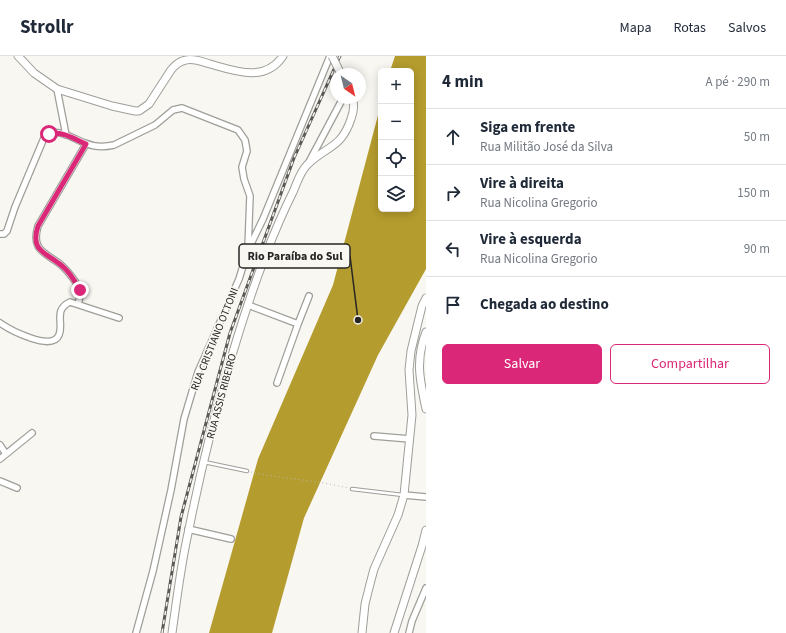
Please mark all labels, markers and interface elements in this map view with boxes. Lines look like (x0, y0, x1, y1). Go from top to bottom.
text: Strollr (20, 14, 74, 41)
text: Mapa (620, 18, 651, 38)
text: Rotas (673, 18, 706, 38)
text: Salvos (728, 18, 766, 38)
north arrow (330, 68, 366, 104)
map controls (378, 68, 414, 212)
button: + (378, 68, 414, 104)
text: 4 min (442, 70, 483, 94)
text: A pé · 290 m (705, 73, 770, 91)
button: − (378, 104, 414, 140)
text: Siga em frente (480, 117, 575, 138)
route start (40, 125, 58, 143)
icon: ahead (442, 126, 464, 148)
text: 50 m (744, 128, 770, 146)
text: Rua Militão José da Silva (480, 138, 613, 156)
button: locate (378, 140, 414, 176)
text: Vire à direita (480, 173, 564, 194)
button: layers (378, 176, 414, 212)
icon: right (442, 182, 464, 204)
text: 150 m (737, 184, 770, 202)
text: Rua Nicolina Gregorio (480, 194, 598, 212)
text: Vire à esquerda (480, 229, 582, 250)
icon: left (442, 238, 464, 260)
text: 90 m (744, 240, 770, 258)
callout: Rio Paraíba do Sul (239, 244, 350, 268)
text: Rio Paraíba do Sul (247, 248, 343, 265)
text: Rua Nicolina Gregorio (480, 250, 598, 268)
route end (71, 281, 89, 299)
street label: RUA CRISTIANO OTTONI (187, 286, 242, 393)
icon: arrive (442, 294, 464, 316)
text: Chegada ao destino (480, 294, 609, 315)
button: Salvar (442, 344, 602, 384)
button: Compartilhar (610, 344, 770, 384)
street label: RUA ASSIS RIBEIRO (203, 352, 240, 440)

